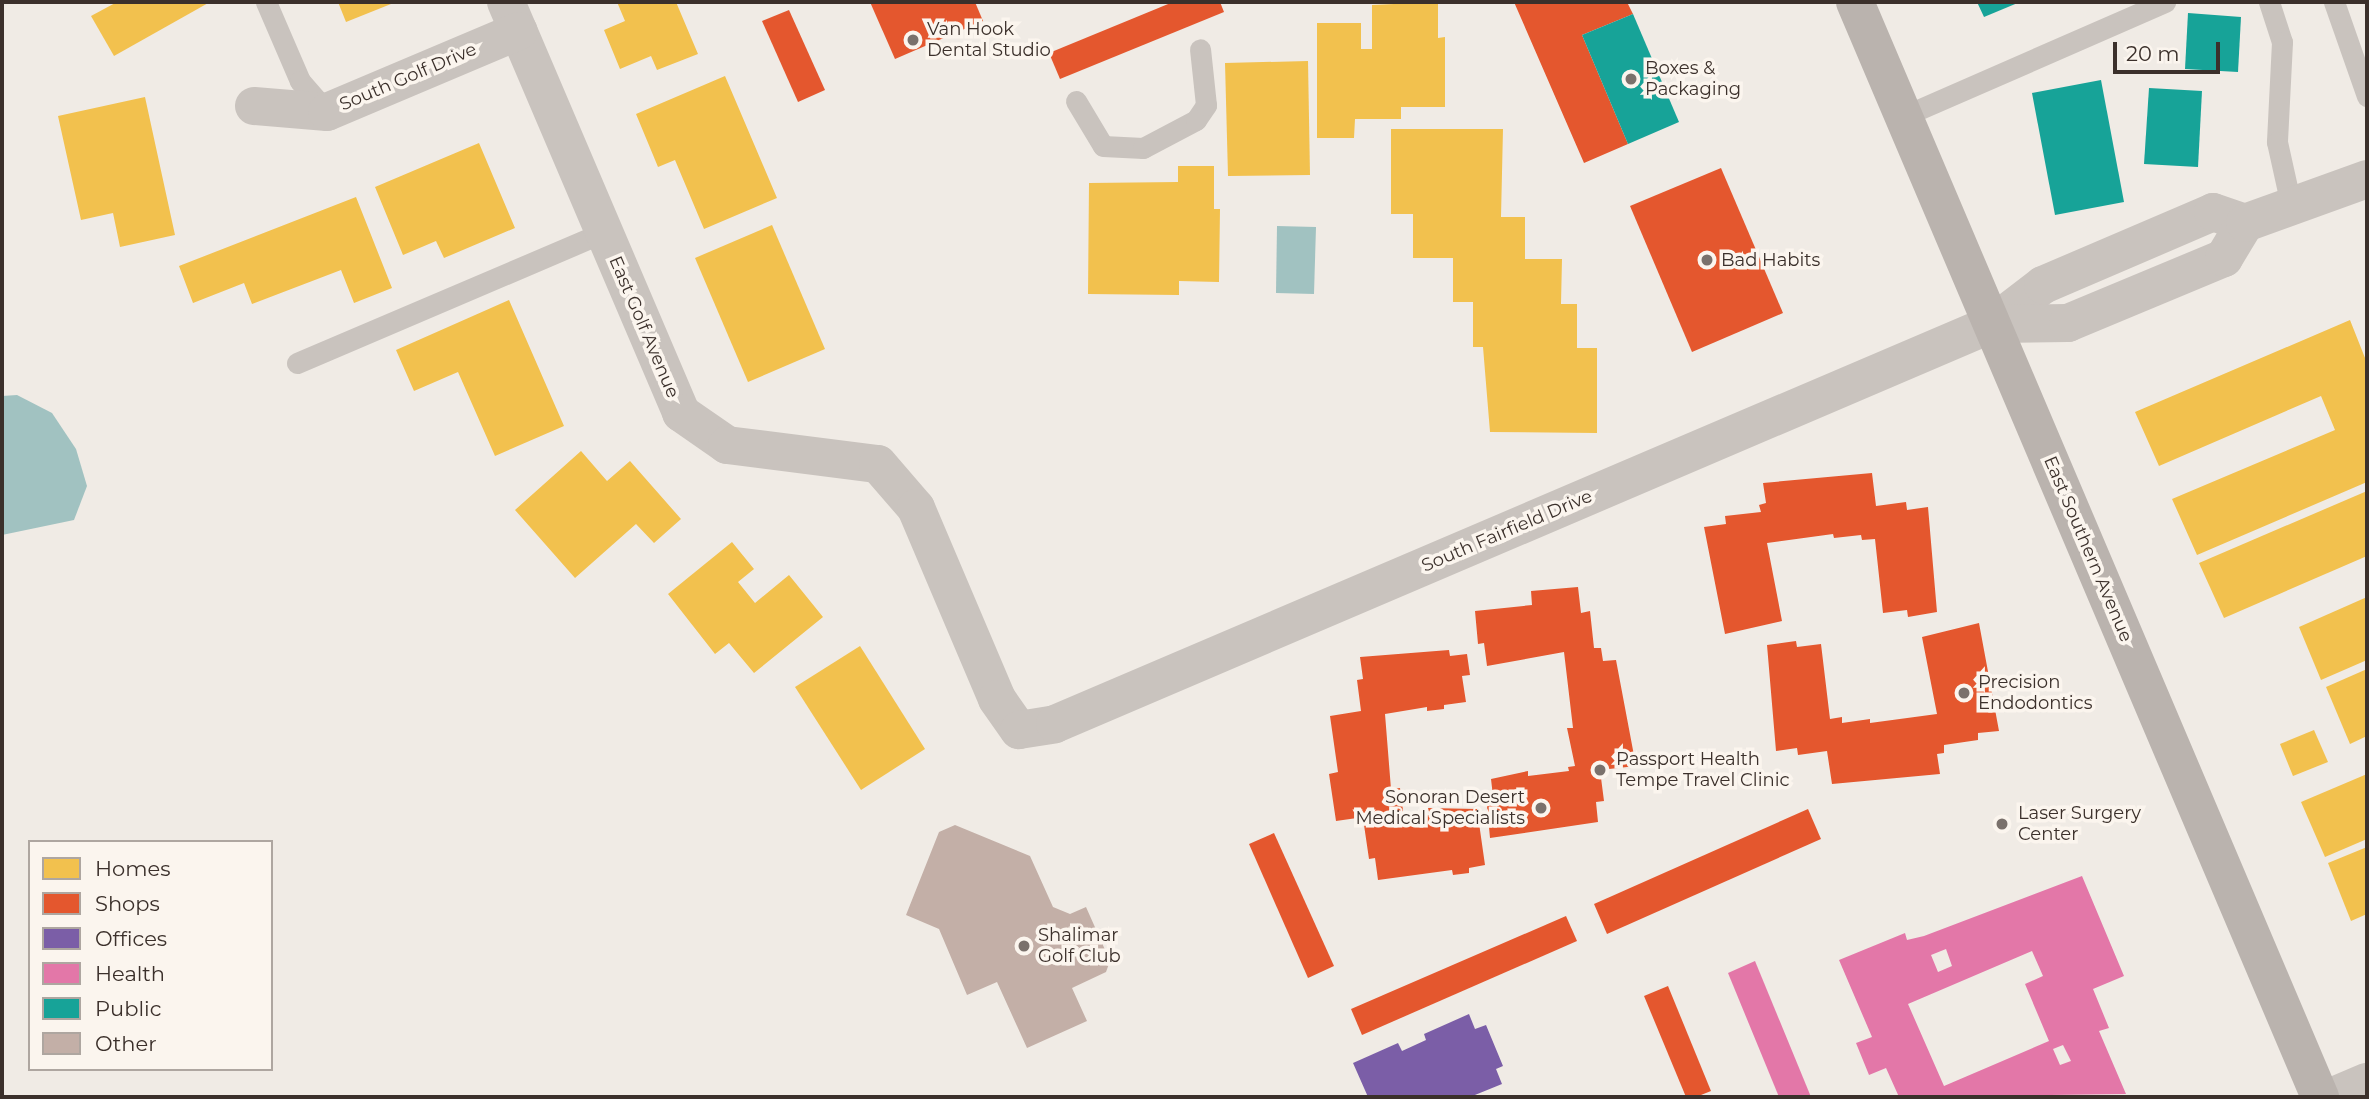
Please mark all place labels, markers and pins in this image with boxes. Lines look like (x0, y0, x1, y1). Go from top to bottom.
place label: Van Hook Dental Studio (927, 19, 1051, 61)
marker: Van Hook Dental Studio (905, 32, 921, 48)
place label: Boxes & Packaging (1645, 58, 1741, 100)
marker: Boxes & Packaging (1623, 71, 1639, 87)
place label: Bad Habits (1721, 249, 1820, 271)
marker: Bad Habits (1699, 252, 1715, 268)
place label: Precision Endodontics (1978, 672, 2092, 714)
marker: Precision Endodontics (1956, 685, 1972, 701)
place label: Passport Health Tempe Travel Clinic (1616, 749, 1790, 792)
marker: Passport Health Tempe Travel Clinic (1590, 760, 1610, 780)
place label: Sonoran Desert Medical Specialists (1355, 787, 1525, 830)
marker: Sonoran Desert Medical Specialists (1531, 798, 1551, 818)
place label: Laser Surgery Center (2018, 803, 2141, 846)
marker: Laser Surgery Center (1992, 814, 2012, 834)
place label: Shalimar Golf Club (1038, 925, 1121, 968)
marker: Shalimar Golf Club (1016, 938, 1032, 954)

